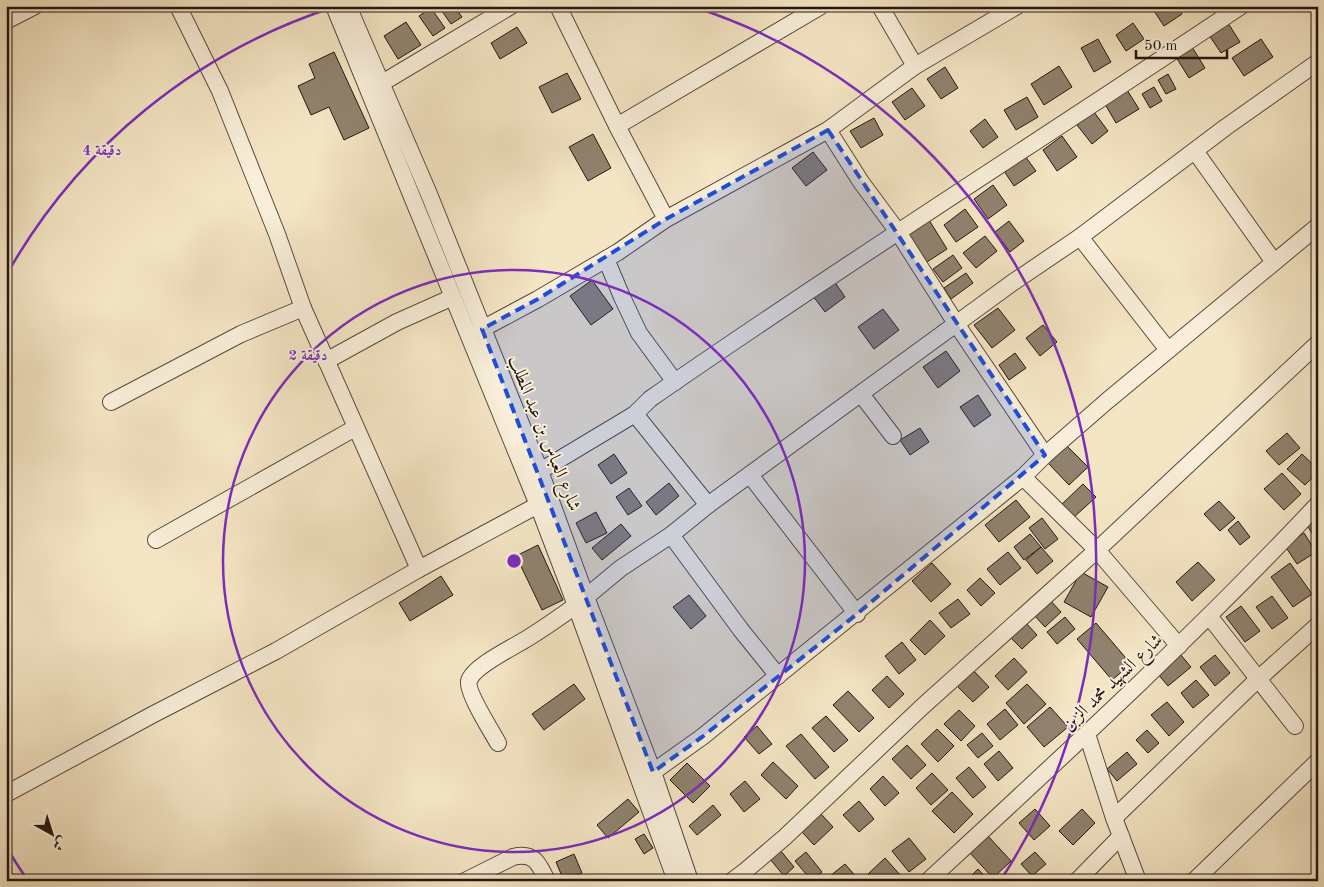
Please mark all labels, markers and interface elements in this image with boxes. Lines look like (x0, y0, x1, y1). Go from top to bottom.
scale bar (1136, 28, 1228, 60)
text: 50 m (1144, 39, 1178, 54)
text: 4 دقيقة (82, 144, 122, 159)
text: 2 دقيقة (288, 349, 328, 364)
street label: شارع العباس بن عبد المطلب (500, 353, 584, 516)
centre of rings (505, 552, 523, 570)
street label: شارع الشهيد محمد الزبن (1059, 631, 1170, 738)
north arrow (28, 810, 78, 860)
text: ش (50, 834, 69, 853)

